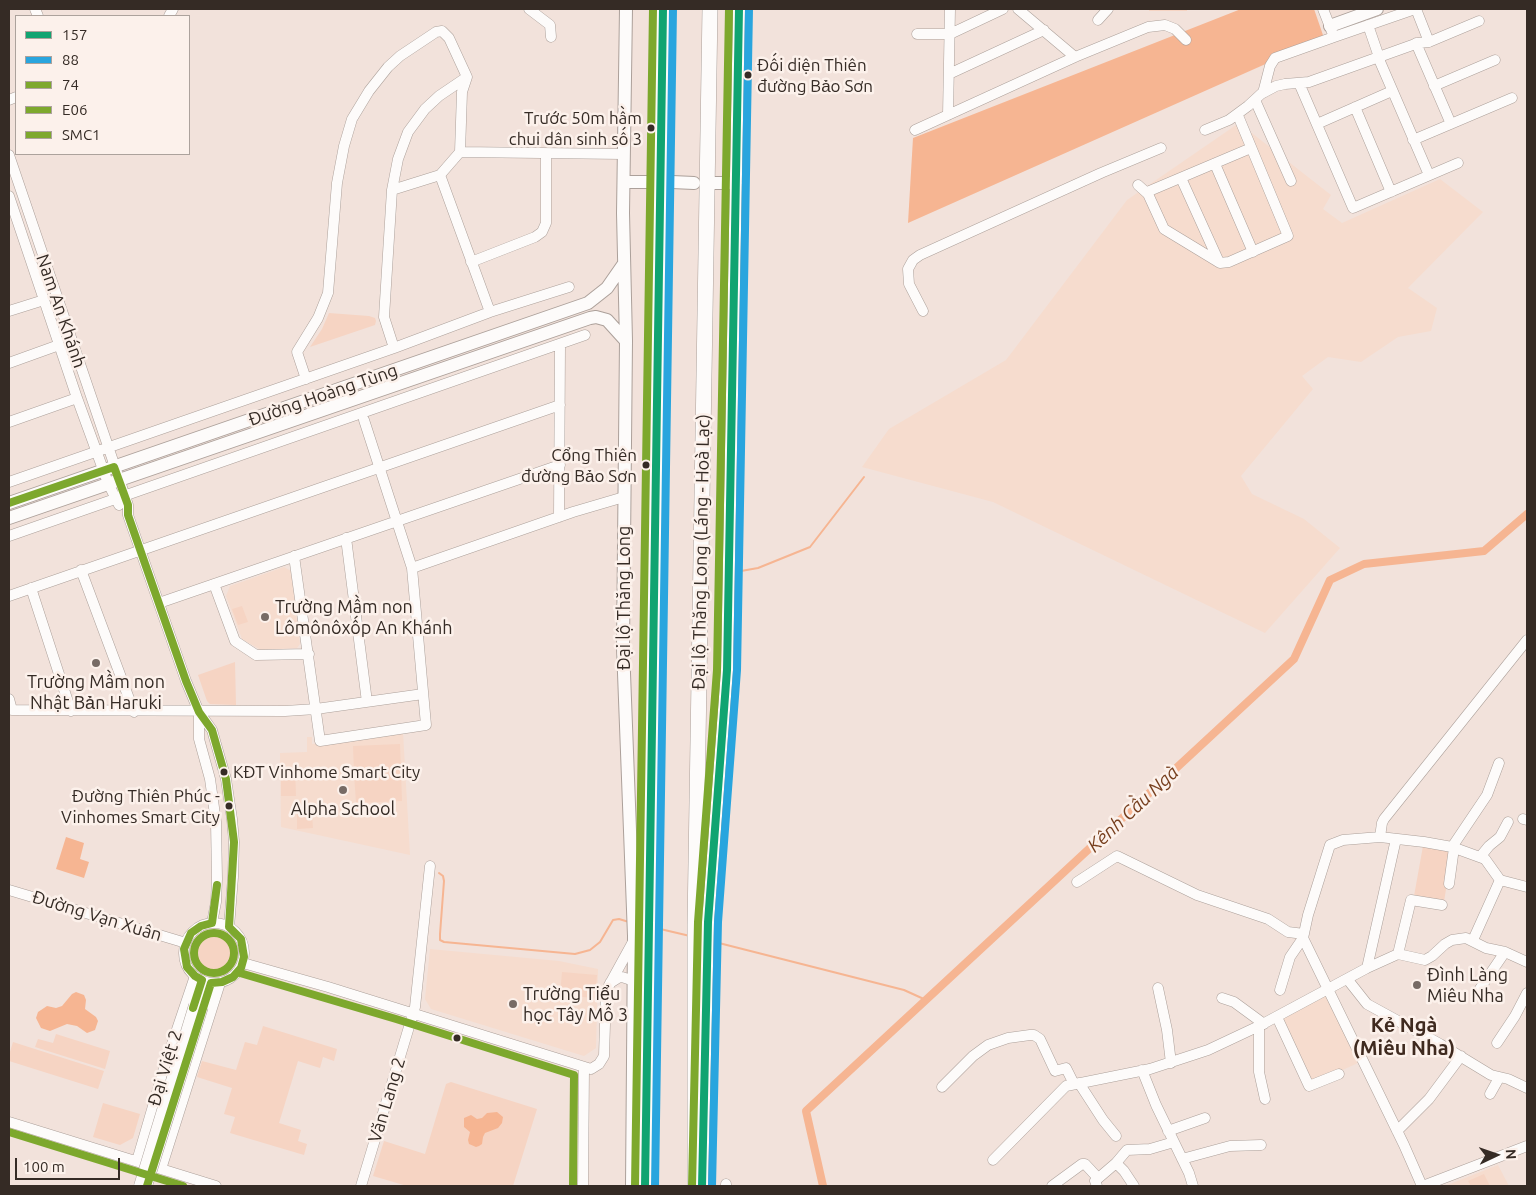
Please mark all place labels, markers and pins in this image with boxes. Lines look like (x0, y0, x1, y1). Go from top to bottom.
place label: Đối diện Thiên đường Bảo Sơn (757, 55, 873, 95)
marker: Đối diện Thiên đường Bảo Sơn (743, 70, 753, 80)
place label: Trước 50m hầm chui dân sinh số 3 (509, 108, 642, 148)
marker: Trước 50m hầm chui dân sinh số 3 (646, 123, 656, 133)
place label: Cổng Thiên đường Bảo Sơn (521, 445, 637, 485)
marker: Cổng Thiên đường Bảo Sơn (641, 460, 651, 470)
place label: Trường Mầm non Lômônôxốp An Khánh (275, 596, 453, 638)
marker: Trường Mầm non Lômônôxốp An Khánh (259, 611, 271, 623)
marker: Trường Mầm non Nhật Bản Haruki (90, 657, 102, 669)
place label: Trường Mầm non Nhật Bản Haruki (27, 671, 165, 714)
place label: KĐT Vinhome Smart City (233, 762, 420, 782)
marker: KĐT Vinhome Smart City (219, 767, 229, 777)
marker: Alpha School (337, 784, 349, 796)
place label: Đường Thiên Phúc - Vinhomes Smart City (61, 786, 220, 826)
place label: Alpha School (291, 798, 395, 820)
marker: Đường Thiên Phúc - Vinhomes Smart City (224, 801, 234, 811)
place label: Đình Làng Miêu Nha (1427, 964, 1508, 1006)
marker: Đình Làng Miêu Nha (1411, 979, 1423, 991)
place label: Trường Tiểu học Tây Mỗ 3 (523, 983, 628, 1026)
marker: Trường Tiểu học Tây Mỗ 3 (507, 998, 519, 1010)
unlabelled marker (452, 1033, 462, 1043)

